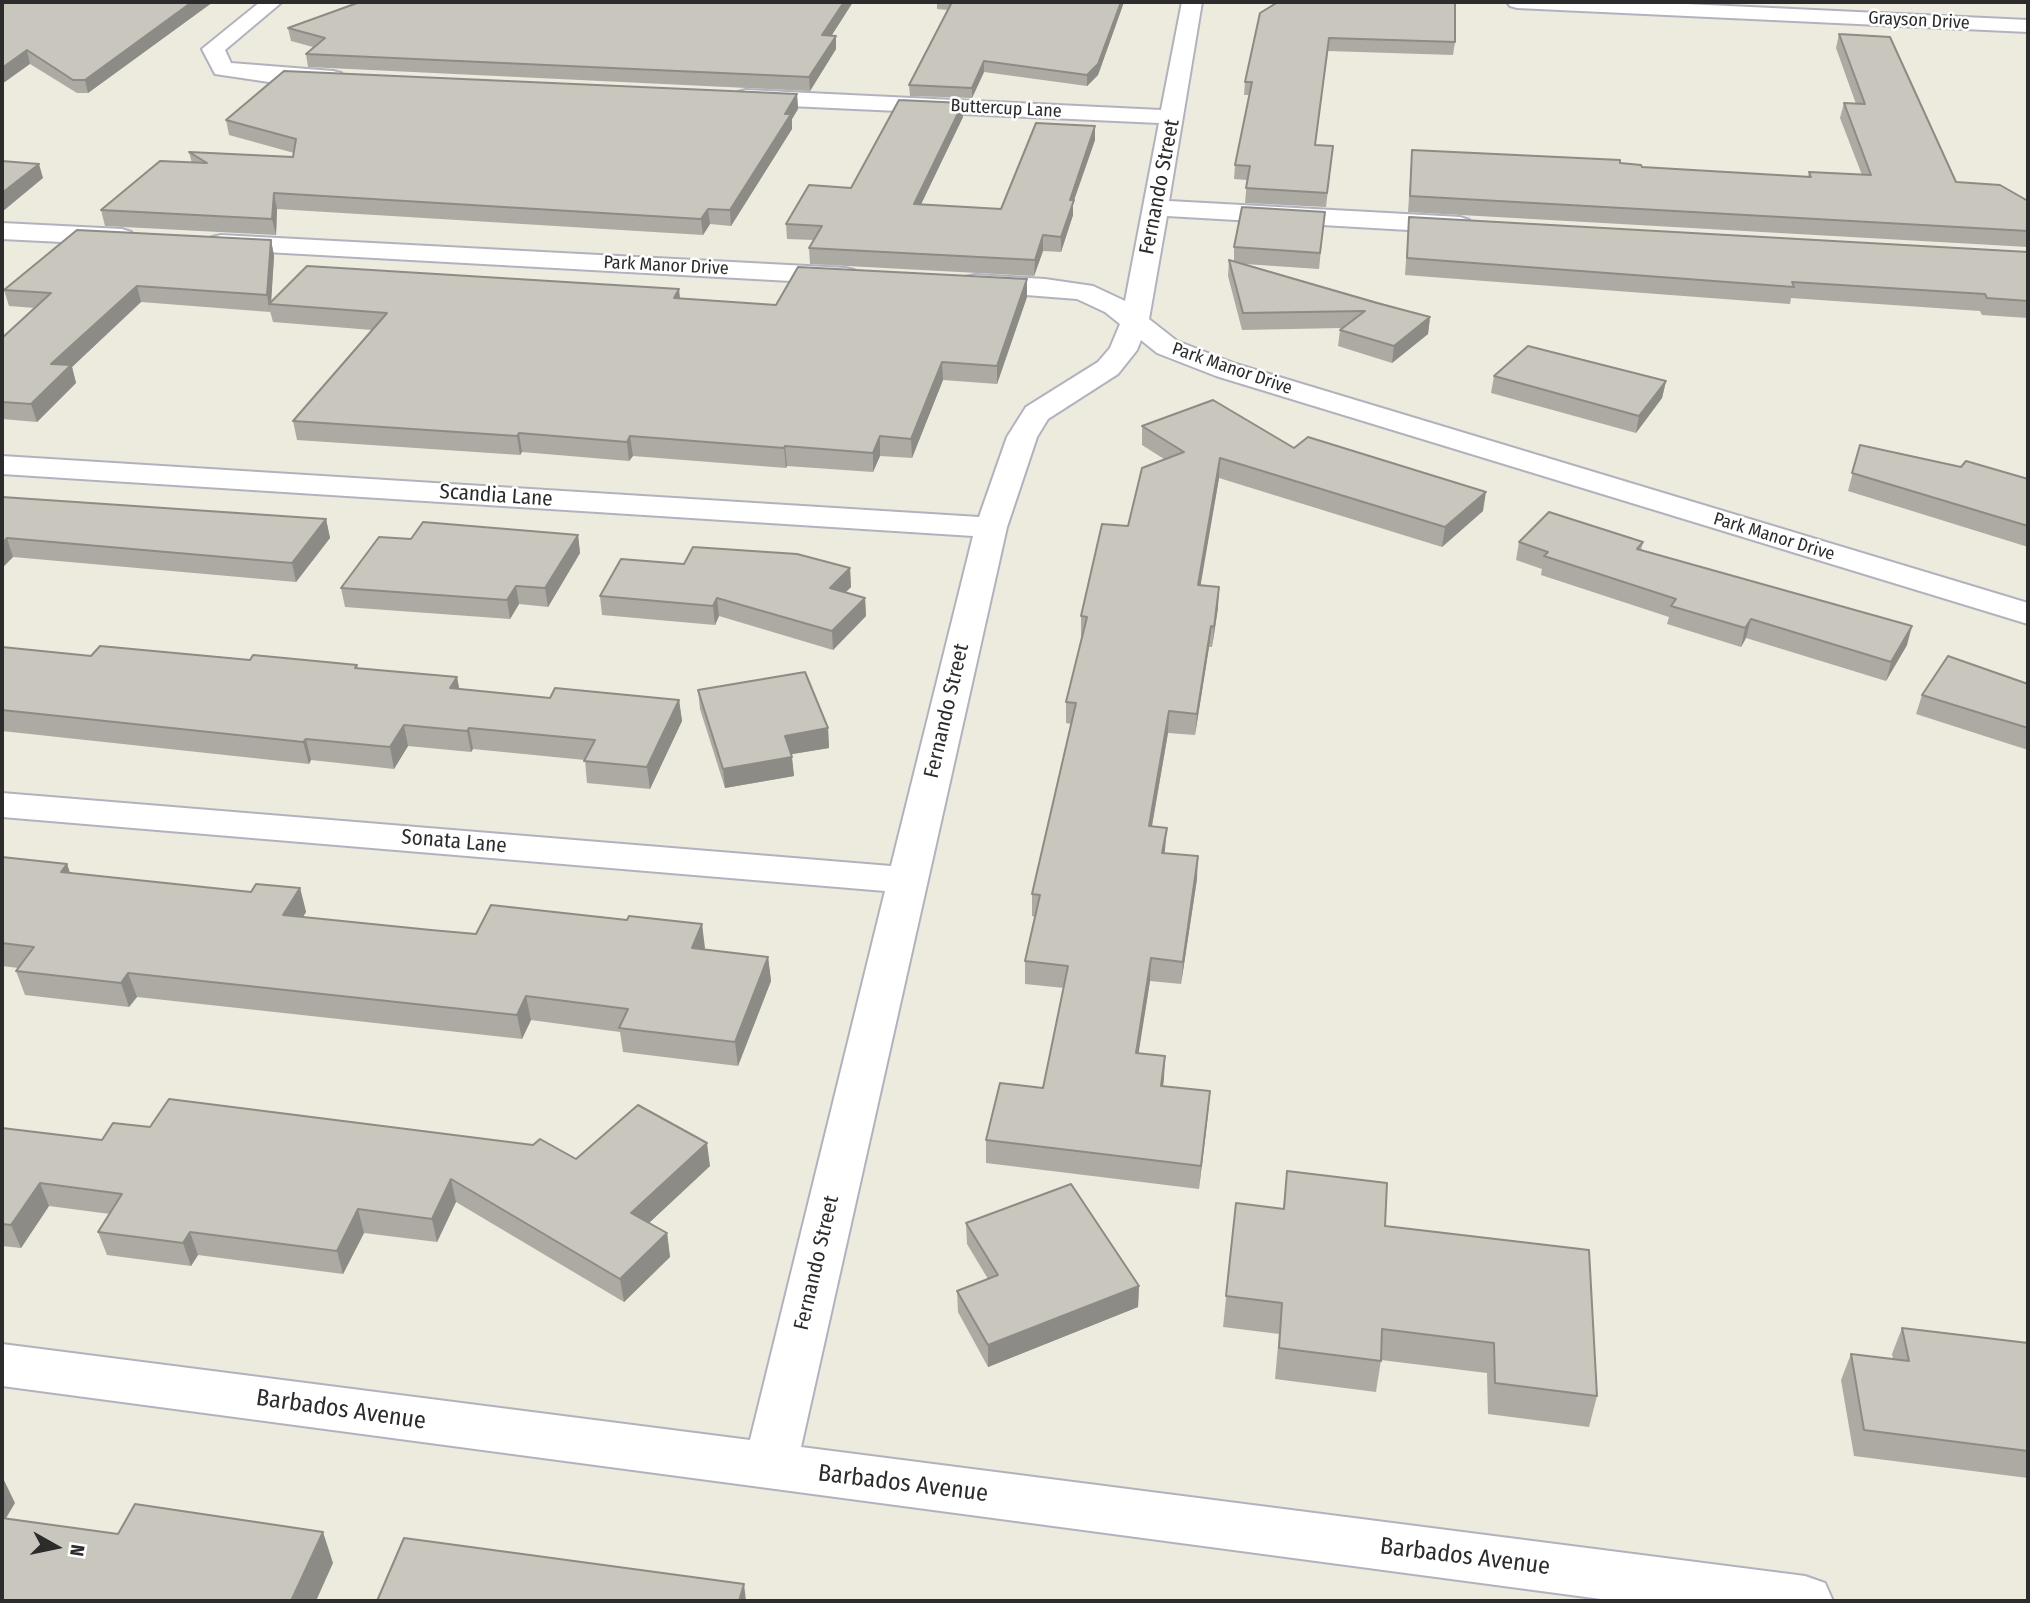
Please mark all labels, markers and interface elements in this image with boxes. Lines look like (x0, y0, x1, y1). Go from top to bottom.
street label: Grayson Drive (1868, 8, 1970, 34)
street label: Buttercup Lane (950, 95, 1062, 123)
street label: Fernando Street (1135, 117, 1185, 257)
street label: Park Manor Drive (603, 252, 729, 280)
street label: Park Manor Drive (1169, 338, 1295, 400)
street label: Scandia Lane (439, 479, 553, 513)
street label: Park Manor Drive (1711, 508, 1837, 566)
street label: Fernando Street (919, 641, 975, 781)
street label: Sonata Lane (400, 825, 508, 859)
street label: Fernando Street (789, 1193, 845, 1333)
street label: Barbados Avenue (254, 1384, 428, 1436)
street label: Barbados Avenue (816, 1459, 990, 1509)
north arrow (21, 1512, 91, 1582)
street label: Barbados Avenue (1378, 1532, 1552, 1582)
text: N (65, 1543, 89, 1558)

